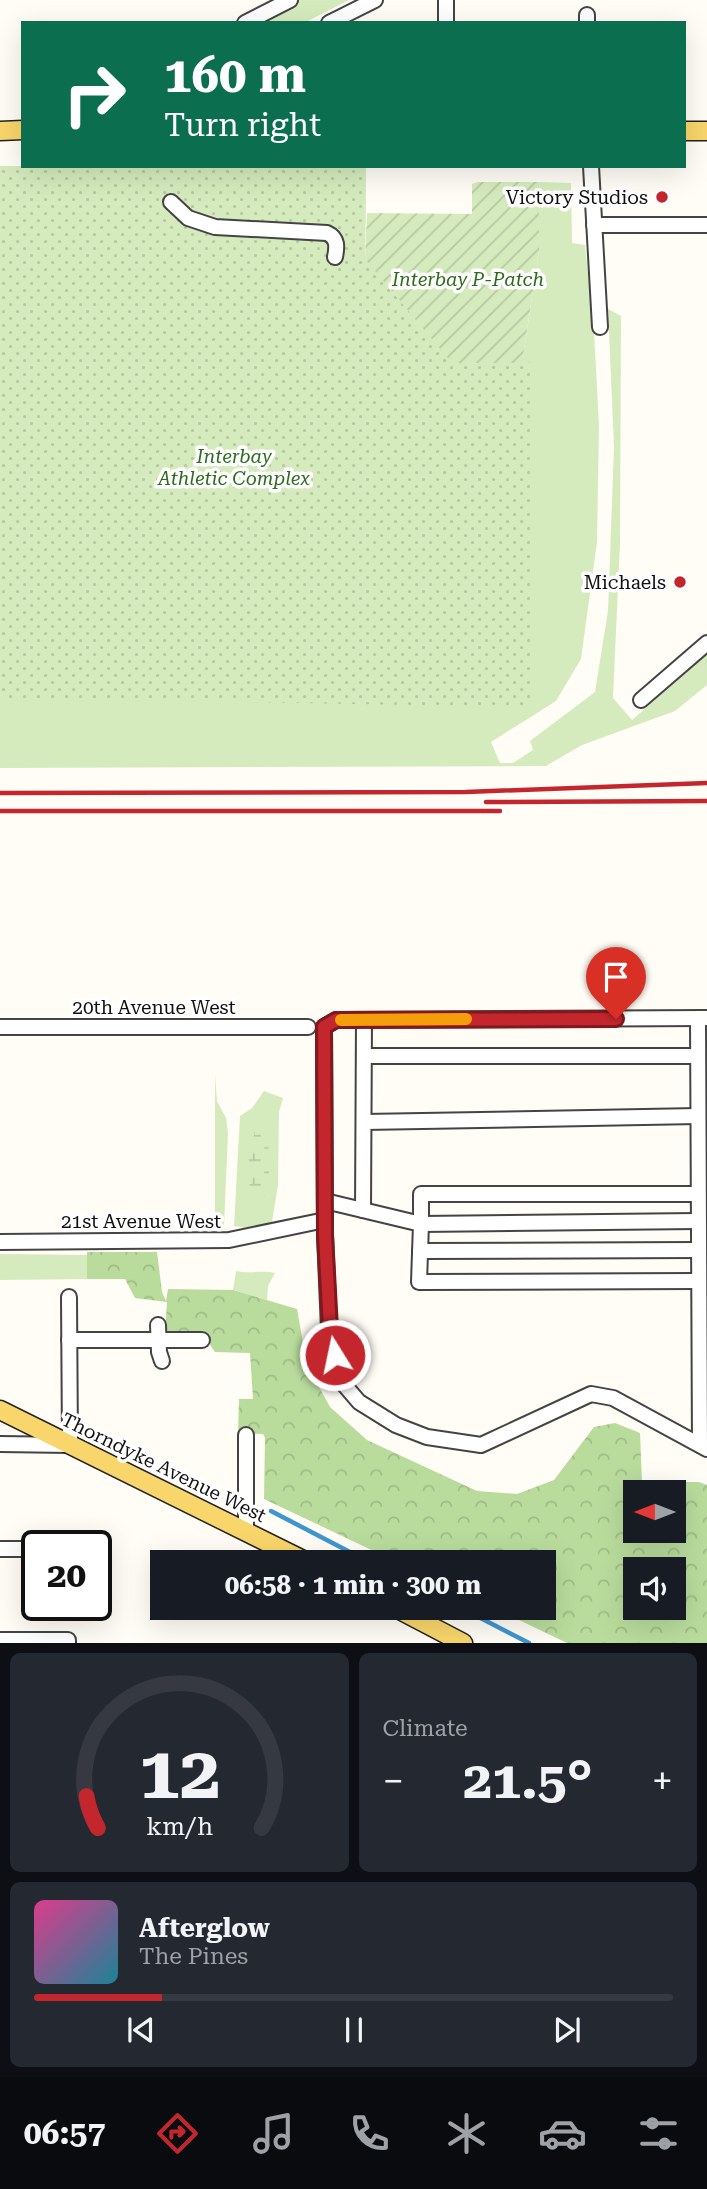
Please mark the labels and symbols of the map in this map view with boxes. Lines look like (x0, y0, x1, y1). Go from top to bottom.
place label: Victory Studios (506, 186, 648, 209)
marker: Victory Studios (654, 189, 670, 205)
park label: Interbay P-Patch (391, 268, 544, 291)
park label: Interbay Athletic Complex (157, 445, 310, 490)
place label: Michaels (584, 571, 666, 594)
marker: Michaels (672, 574, 688, 590)
pin (586, 947, 646, 1019)
street label: 20th Avenue West (72, 996, 236, 1019)
street label: 21st Avenue West (61, 1210, 221, 1233)
position arrow (298, 1318, 372, 1392)
street label: Thorndyke Avenue West (58, 1408, 270, 1527)
north arrow (623, 1480, 686, 1544)
speed limit sign: 20 (21, 1530, 112, 1621)

